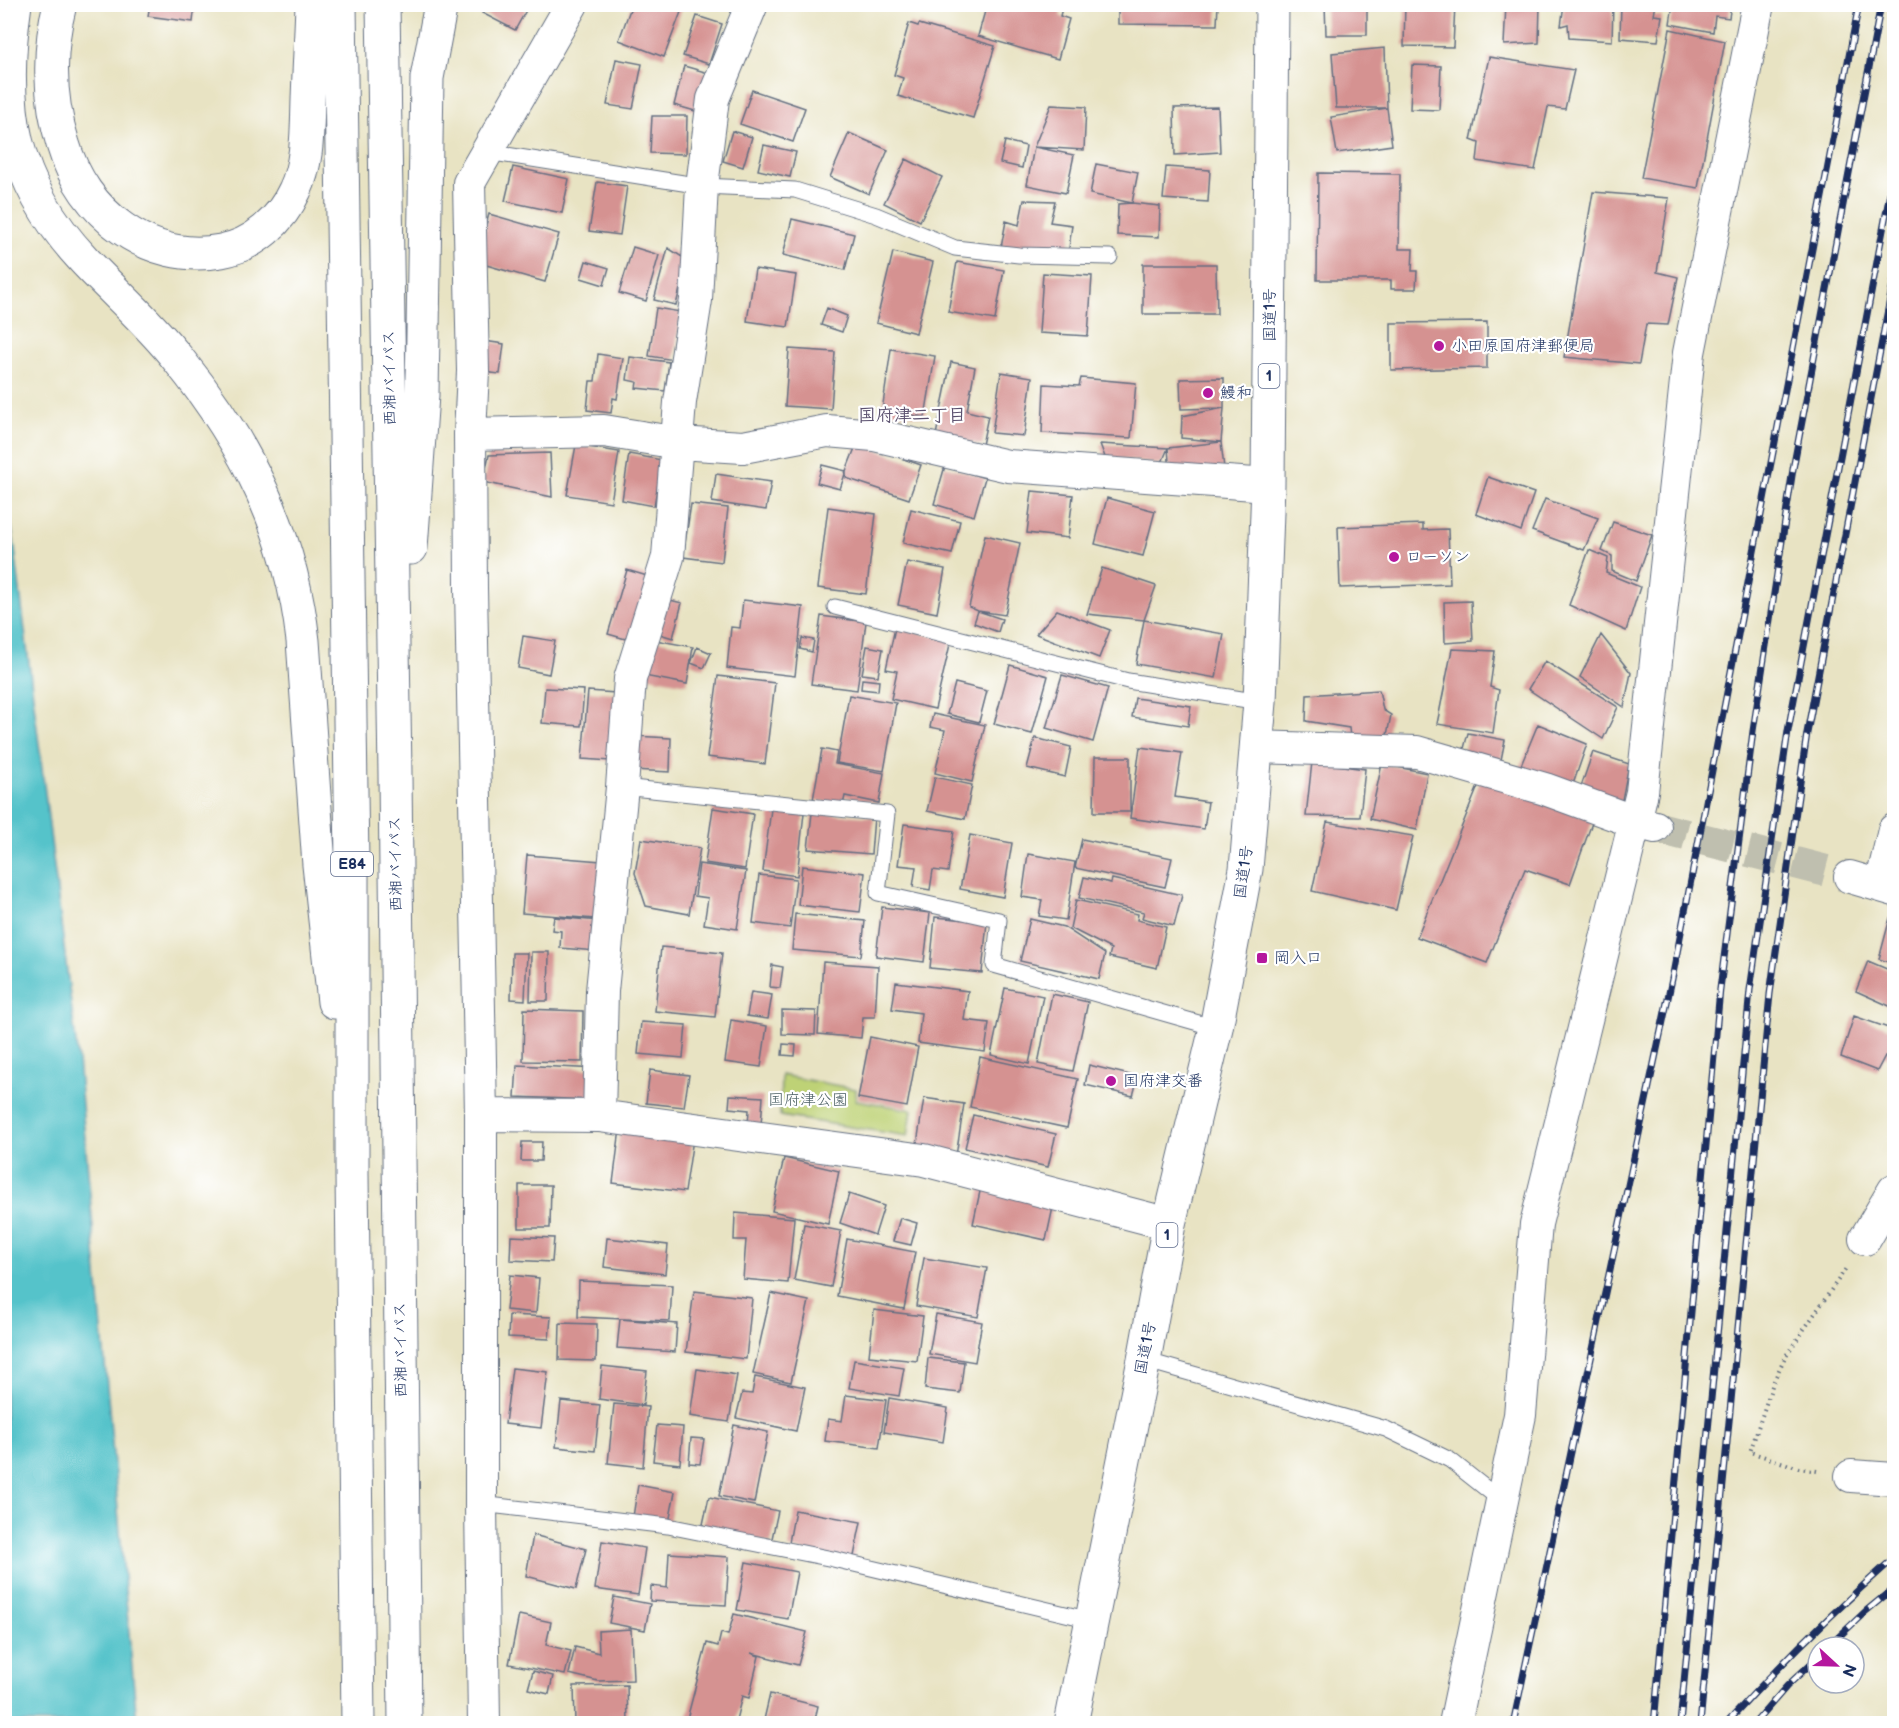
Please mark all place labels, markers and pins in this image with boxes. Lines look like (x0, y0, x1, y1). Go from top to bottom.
place label: 小田原国府津郵便局 (1451, 337, 1595, 356)
marker: 小田原国府津郵便局 (1432, 339, 1446, 353)
place label: 鰻和 (1220, 384, 1252, 403)
marker: 鰻和 (1201, 386, 1215, 400)
place label: ローソン (1406, 548, 1470, 567)
marker: ローソン (1387, 550, 1401, 564)
place label: 岡入口 (1274, 949, 1322, 968)
marker: 岡入口 (1255, 951, 1269, 965)
place label: 国府津交番 (1123, 1072, 1203, 1091)
marker: 国府津交番 (1104, 1074, 1118, 1088)

